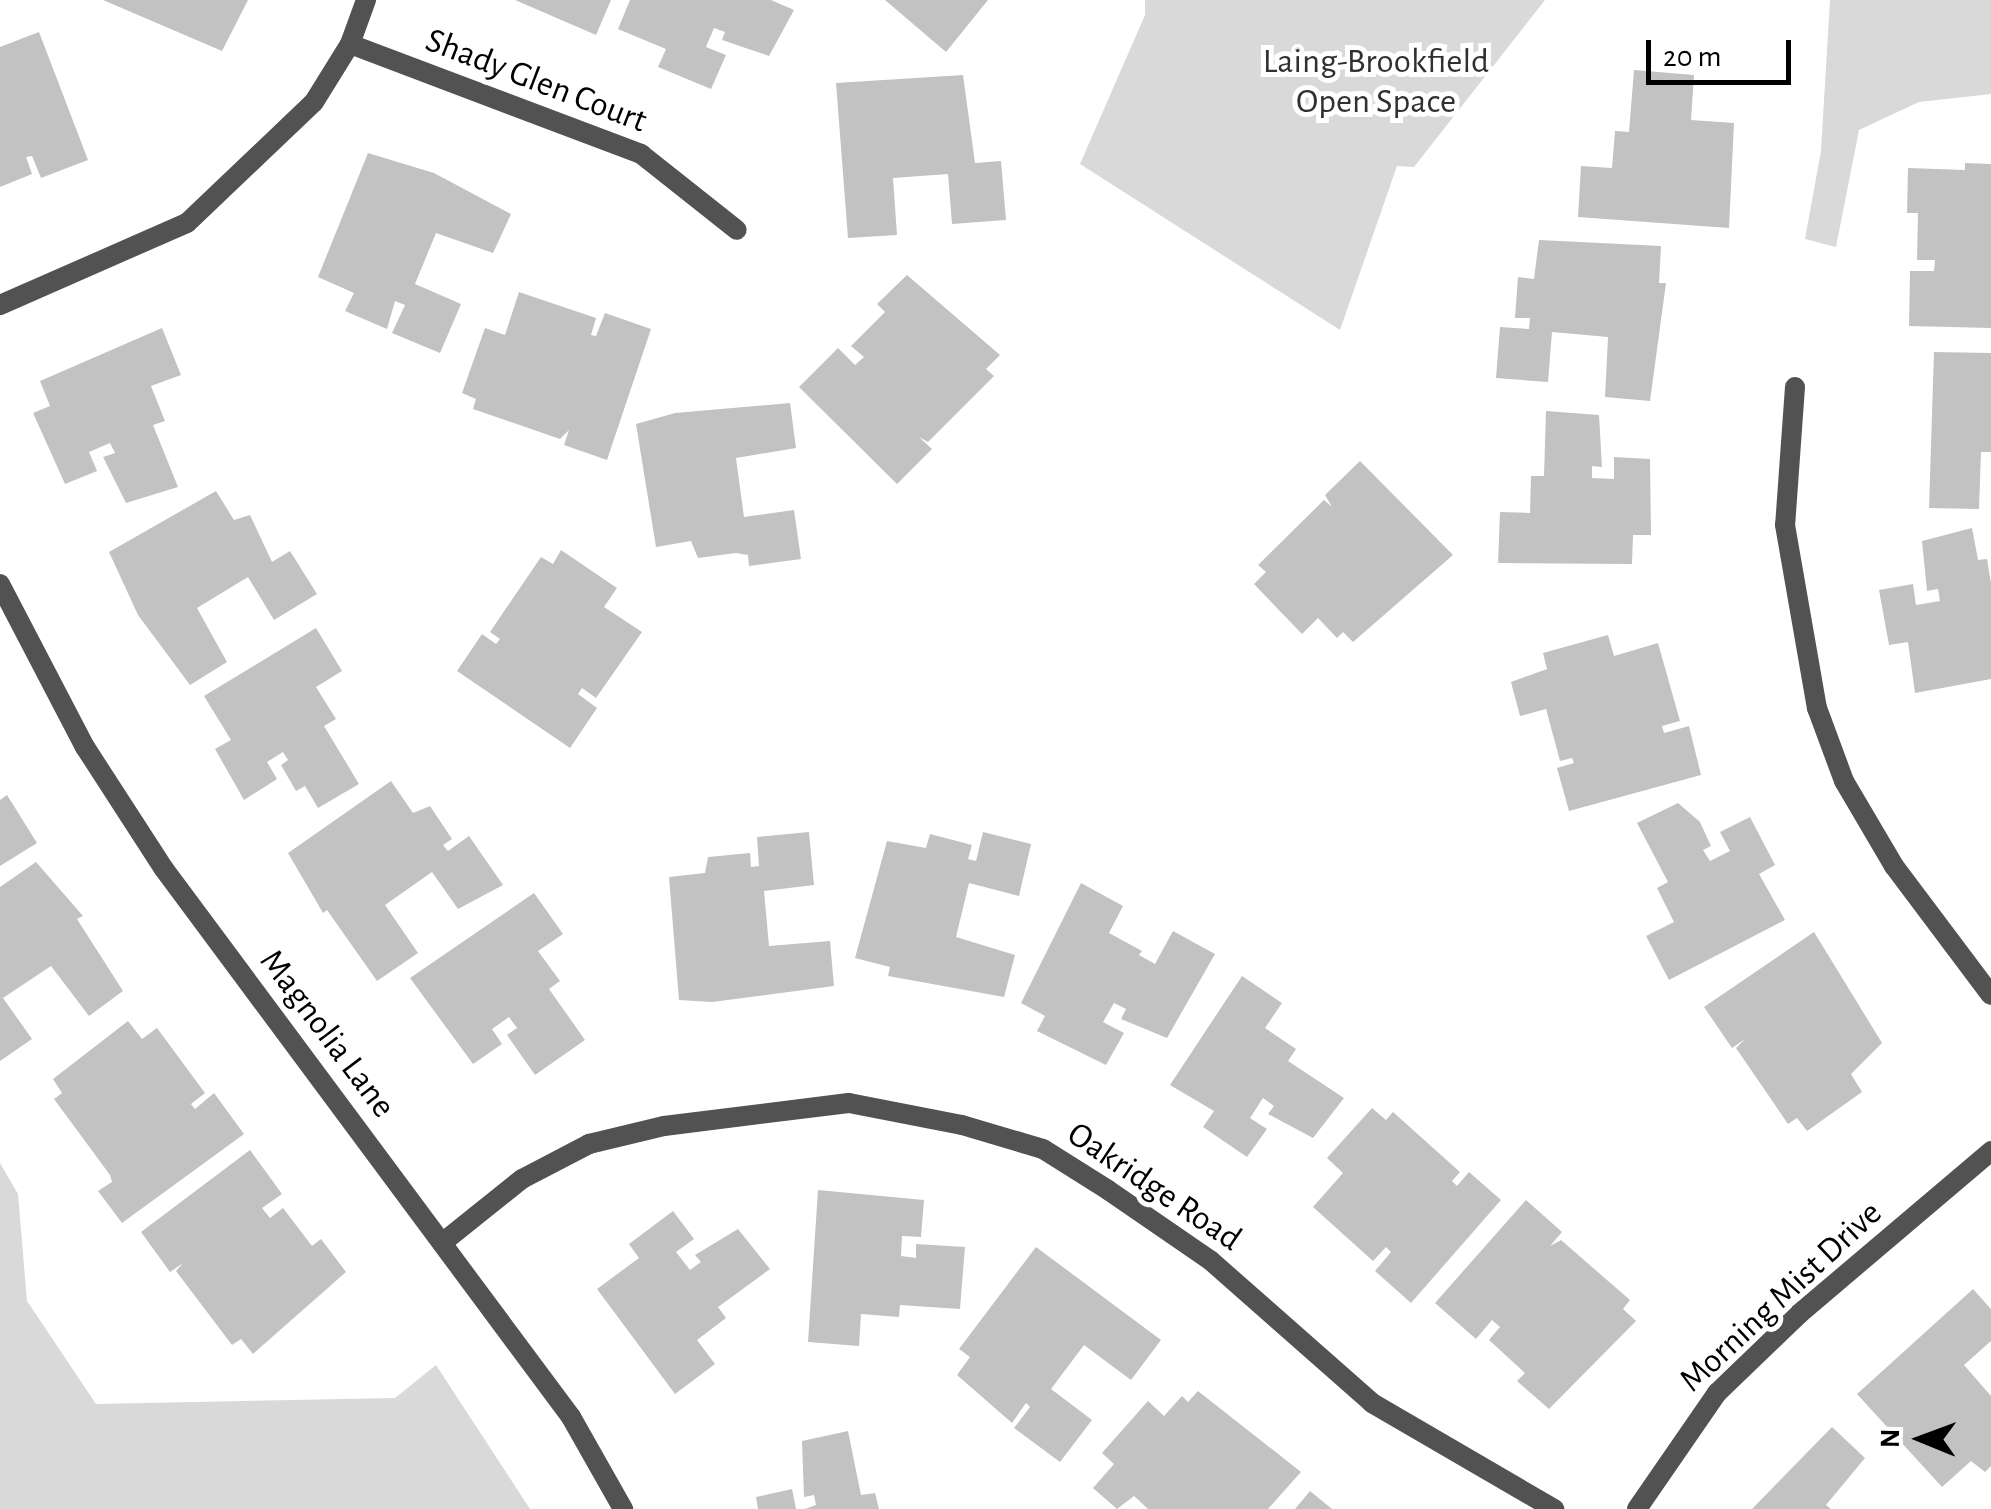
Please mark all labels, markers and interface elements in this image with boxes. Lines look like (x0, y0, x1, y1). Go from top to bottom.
street label: Shady Glen Court (420, 20, 652, 142)
scale bar (1651, 20, 1796, 82)
park label: Laing-Brookfield Open Space (1263, 41, 1489, 123)
text: 20 m (1663, 42, 1721, 72)
street label: Magnolia Lane (250, 942, 404, 1126)
street label: Oakridge Road (1059, 1113, 1249, 1261)
street label: Morning Mist Drive (1671, 1193, 1891, 1401)
north arrow (1871, 1389, 1971, 1489)
text: N (1877, 1428, 1905, 1448)

